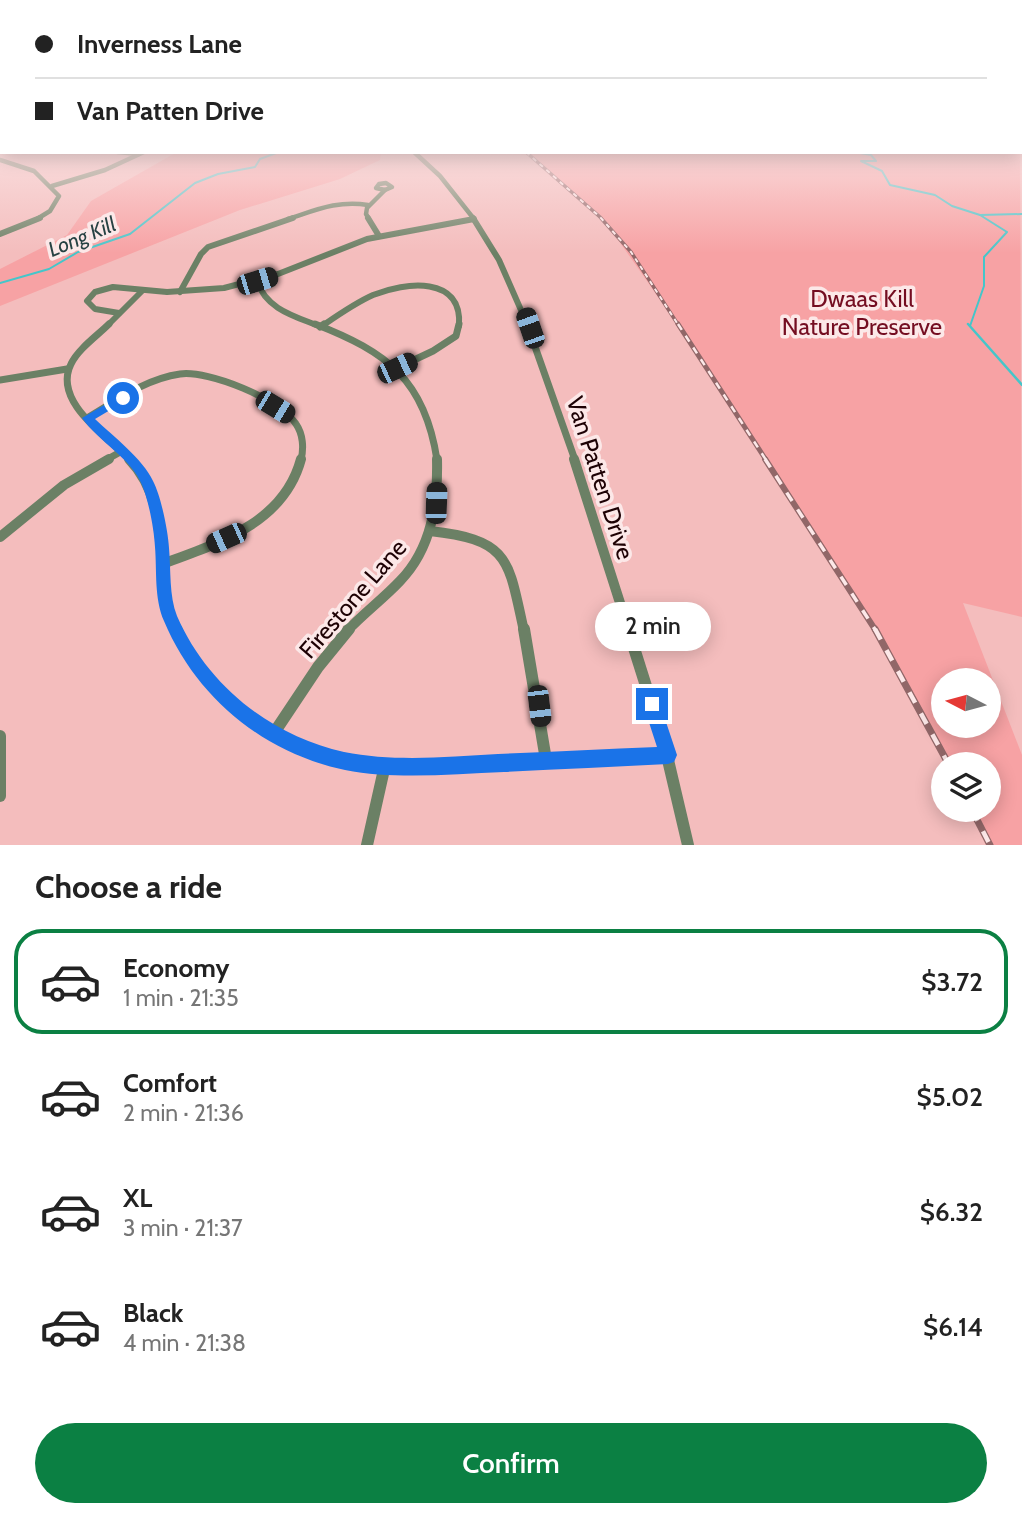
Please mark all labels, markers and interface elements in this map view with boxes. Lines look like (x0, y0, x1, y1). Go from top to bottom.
text: Inverness Lane (77, 28, 242, 60)
text: Van Patten Drive (77, 95, 264, 127)
water label: Long Kill (44, 211, 119, 262)
car (234, 265, 281, 297)
park label: Dwaas Kill Nature Preserve (782, 284, 942, 341)
car (514, 305, 547, 351)
car (374, 350, 421, 386)
route start (107, 382, 139, 414)
car (252, 387, 299, 427)
street label: Van Patten Drive (560, 393, 640, 563)
car (425, 482, 448, 524)
car (203, 520, 250, 556)
street label: Firestone Lane (293, 533, 412, 664)
callout: 2 min (594, 602, 710, 652)
text: 2 min (625, 612, 681, 640)
north arrow (931, 668, 1001, 738)
map controls (931, 668, 1001, 822)
car (527, 684, 552, 728)
route end (636, 688, 668, 720)
button: layers (931, 752, 1001, 822)
text: Choose a ride (35, 867, 222, 906)
icon: car (39, 950, 102, 1013)
text: Economy (123, 952, 229, 984)
text: $3.72 (921, 966, 983, 998)
text: 1 min · 21:35 (123, 984, 239, 1012)
icon: car (39, 1065, 102, 1128)
text: Comfort (123, 1067, 217, 1099)
text: $5.02 (917, 1081, 983, 1113)
text: 2 min · 21:36 (123, 1099, 244, 1127)
icon: car (39, 1180, 102, 1243)
text: XL (123, 1182, 152, 1214)
text: $6.32 (920, 1196, 983, 1228)
text: 3 min · 21:37 (123, 1214, 243, 1242)
icon: car (39, 1295, 102, 1358)
text: Black (123, 1297, 183, 1329)
text: $6.14 (923, 1311, 983, 1343)
text: 4 min · 21:38 (123, 1329, 246, 1357)
button: Confirm (35, 1423, 987, 1503)

